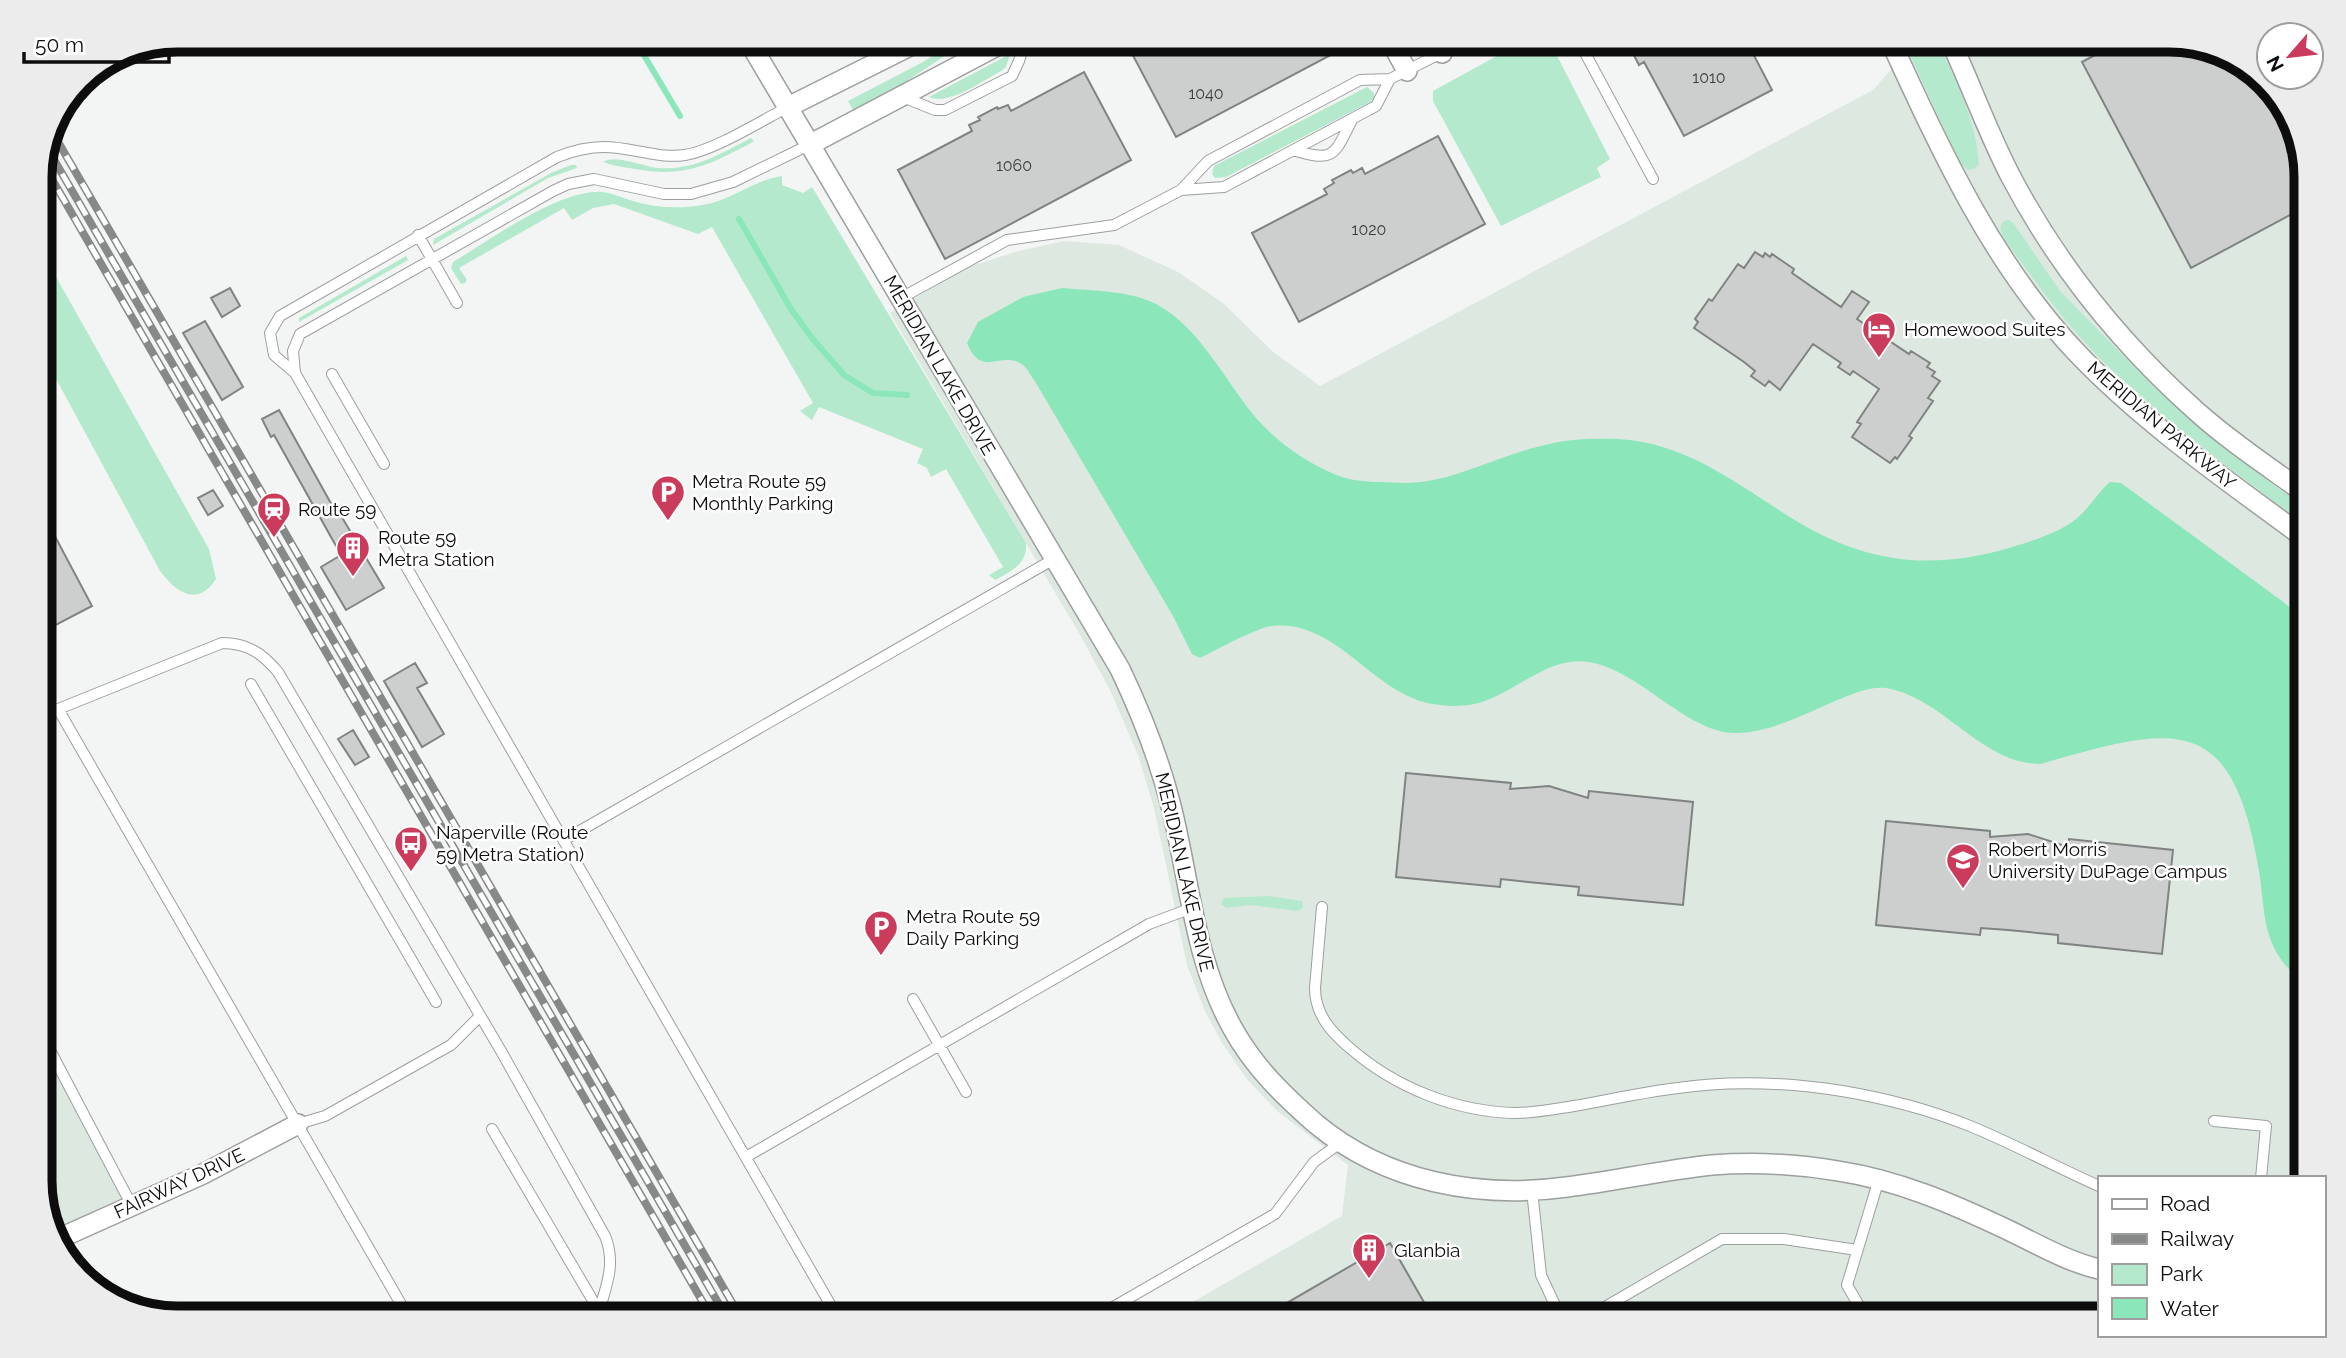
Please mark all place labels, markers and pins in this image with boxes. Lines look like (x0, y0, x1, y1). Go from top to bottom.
hotel icon: Homewood Suites (1860, 310, 1898, 359)
place label: Homewood Suites (1904, 318, 2065, 340)
place label: Metra Route 59 Monthly Parking (692, 470, 833, 514)
parking icon: Metra Route 59 Monthly Parking (649, 473, 687, 522)
station icon: Route 59 (255, 490, 293, 539)
place label: Route 59 (298, 498, 376, 520)
place label: Route 59 Metra Station (378, 526, 495, 570)
building icon: Route 59 Metra Station (334, 529, 372, 578)
place label: Naperville (Route 59 Metra Station) (436, 821, 588, 865)
bus stop icon: Naperville (Route 59 Metra Station) (392, 824, 430, 873)
place label: Robert Morris University DuPage Campus (1988, 838, 2227, 882)
school or university icon: Robert Morris University DuPage Campus (1944, 841, 1982, 890)
place label: Metra Route 59 Daily Parking (906, 905, 1040, 949)
parking icon: Metra Route 59 Daily Parking (862, 908, 900, 957)
building icon: Glanbia (1350, 1231, 1388, 1280)
place label: Glanbia (1394, 1239, 1460, 1261)

